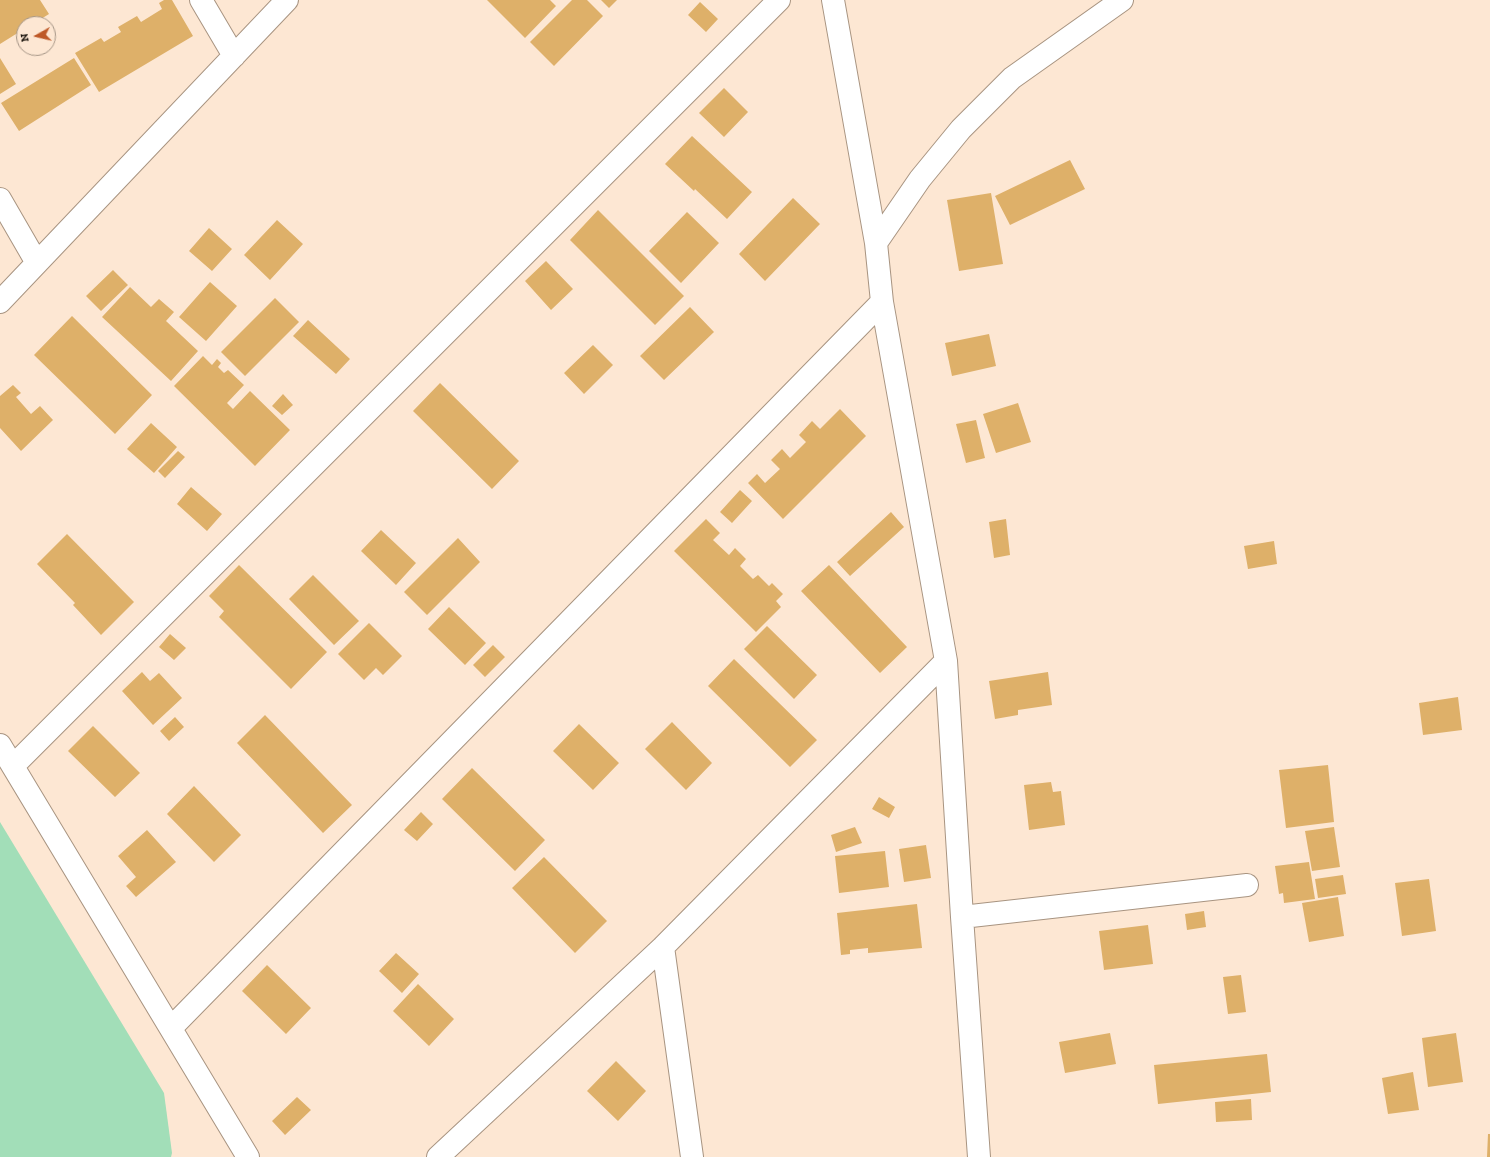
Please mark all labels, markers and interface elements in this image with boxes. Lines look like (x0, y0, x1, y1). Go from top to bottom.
north arrow (16, 16, 56, 56)
text: N (18, 33, 32, 43)

